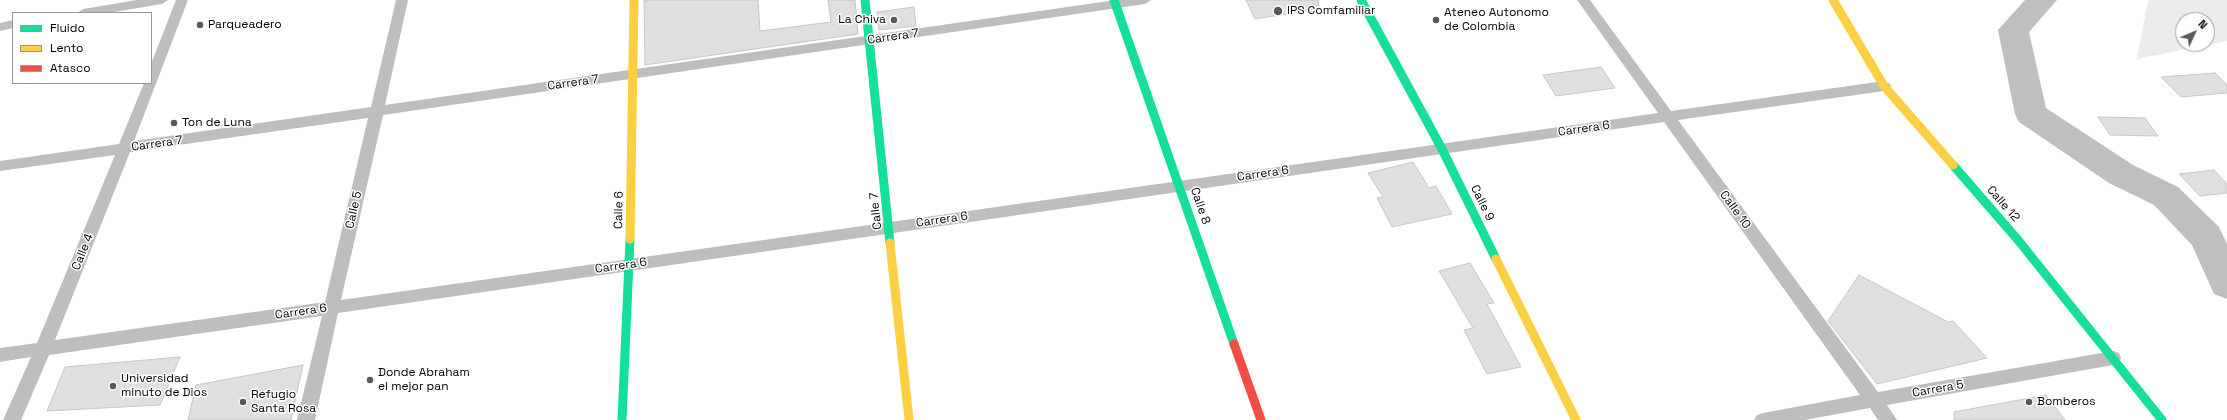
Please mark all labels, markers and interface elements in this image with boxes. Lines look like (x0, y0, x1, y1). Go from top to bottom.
place label: IPS Comfamiliar (1287, 4, 1376, 18)
marker: IPS Comfamiliar (1272, 5, 1284, 17)
place label: Ateneo Autonomo de Colombia (1444, 6, 1549, 34)
legend (12, 12, 152, 84)
north arrow (2175, 12, 2215, 52)
place label: La Chiva (838, 13, 886, 27)
marker: La Chiva (889, 15, 899, 25)
marker: Ateneo Autonomo de Colombia (1431, 15, 1441, 25)
text: N (2195, 17, 2211, 32)
place label: Parqueadero (208, 18, 282, 32)
text: Fluido (50, 20, 85, 36)
marker: Parqueadero (195, 20, 205, 30)
street label: Carrera 7 (866, 26, 920, 48)
text: Lento (50, 40, 84, 56)
text: Atasco (50, 60, 91, 76)
street label: Carrera 7 (546, 72, 600, 94)
place label: Ton de Luna (182, 116, 252, 130)
marker: Ton de Luna (169, 118, 179, 128)
street label: Carrera 6 (1557, 118, 1611, 140)
street label: Carrera 7 (130, 133, 184, 155)
street label: Carrera 6 (1236, 163, 1290, 185)
street label: Calle 9 (1467, 183, 1497, 223)
street label: Calle 12 (1983, 183, 2023, 225)
street label: Calle 8 (1187, 186, 1213, 226)
street label: Calle 10 (1716, 188, 1754, 232)
street label: Calle 5 (343, 190, 365, 230)
street label: Calle 6 (611, 191, 627, 229)
street label: Calle 7 (867, 192, 885, 230)
street label: Carrera 6 (915, 209, 969, 231)
street label: Calle 4 (69, 232, 97, 272)
street label: Carrera 6 (594, 255, 648, 277)
street label: Carrera 6 (274, 301, 328, 323)
place label: Donde Abraham el mejor pan (378, 366, 470, 394)
place label: Universidad minuto de Dios (121, 372, 207, 400)
marker: Donde Abraham el mejor pan (365, 375, 375, 385)
street label: Carrera 5 (1911, 377, 1965, 401)
marker: Universidad minuto de Dios (108, 381, 118, 391)
place label: Refugio Santa Rosa (251, 388, 316, 416)
place label: Bomberos (2037, 395, 2096, 409)
marker: Refugio Santa Rosa (238, 397, 248, 407)
marker: Bomberos (2024, 397, 2034, 407)

